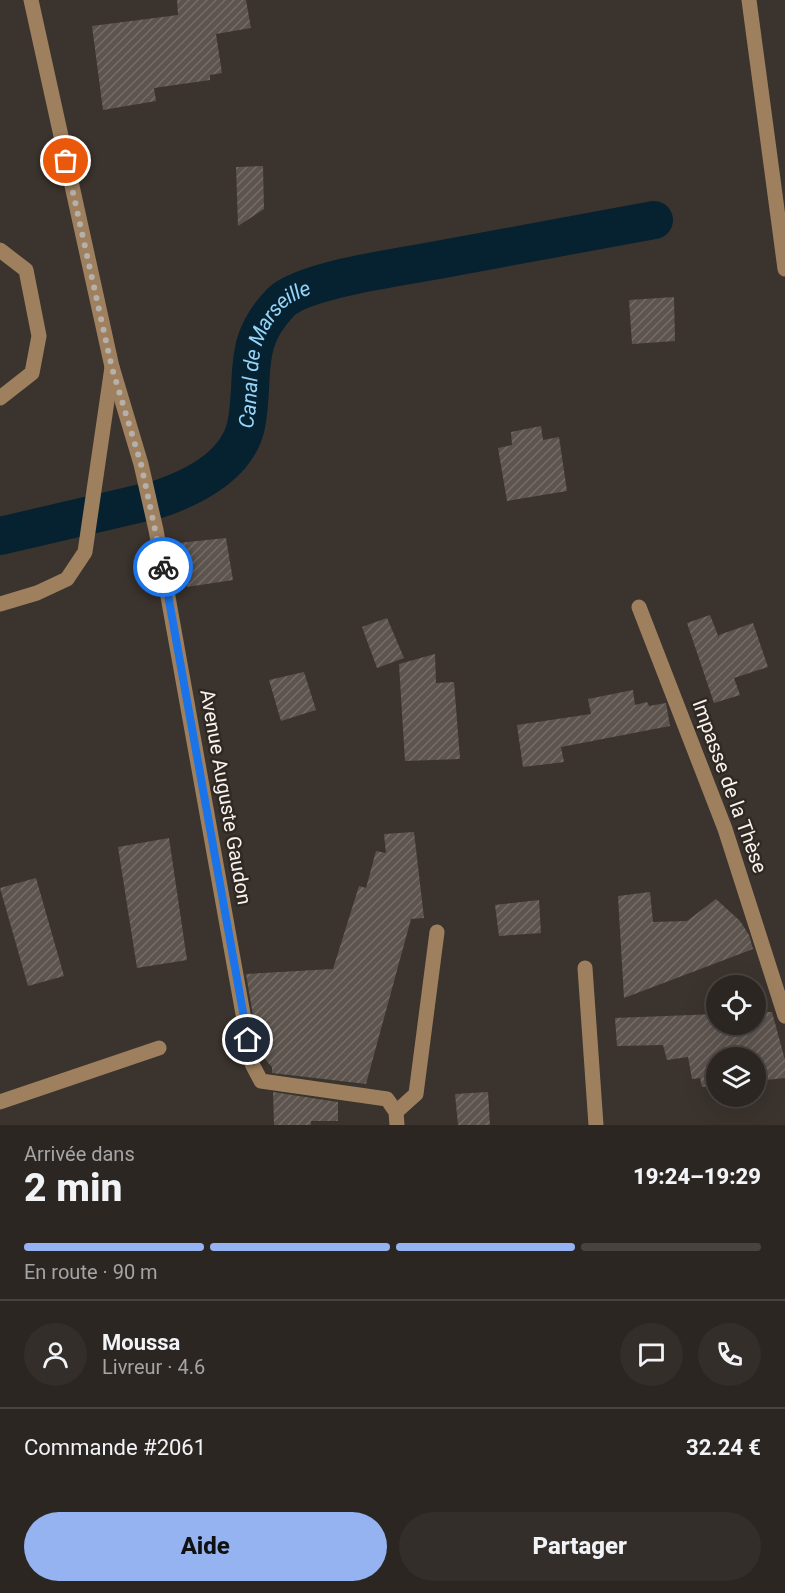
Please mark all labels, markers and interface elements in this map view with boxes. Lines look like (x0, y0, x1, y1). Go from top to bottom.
pin (40, 135, 91, 186)
icon: bag (49, 144, 82, 177)
water label: Canal de Marseille (234, 276, 314, 430)
courier (133, 537, 193, 597)
icon: bike (147, 551, 180, 584)
street label: Avenue Auguste Gaudon (195, 687, 257, 907)
street label: Impasse de la Thèse (687, 696, 773, 876)
map controls (706, 975, 766, 1107)
button: locate (706, 975, 766, 1035)
pin (222, 1014, 273, 1065)
icon: home (231, 1023, 264, 1056)
button: layers (706, 1047, 766, 1107)
text: Arrivée dans (24, 1142, 135, 1166)
text: 19:24–19:29 (633, 1164, 761, 1189)
text: 2 min (24, 1165, 122, 1211)
text: En route · 90 m (24, 1260, 158, 1284)
button: person (24, 1323, 87, 1386)
button: chat (620, 1323, 683, 1386)
button: phone (698, 1323, 761, 1386)
text: Moussa (102, 1330, 180, 1355)
text: Livreur · 4.6 (102, 1355, 205, 1379)
text: Commande #2061 (24, 1435, 206, 1460)
text: 32.24 € (686, 1435, 761, 1460)
button: Aide (24, 1512, 387, 1581)
button: Partager (399, 1512, 761, 1581)

